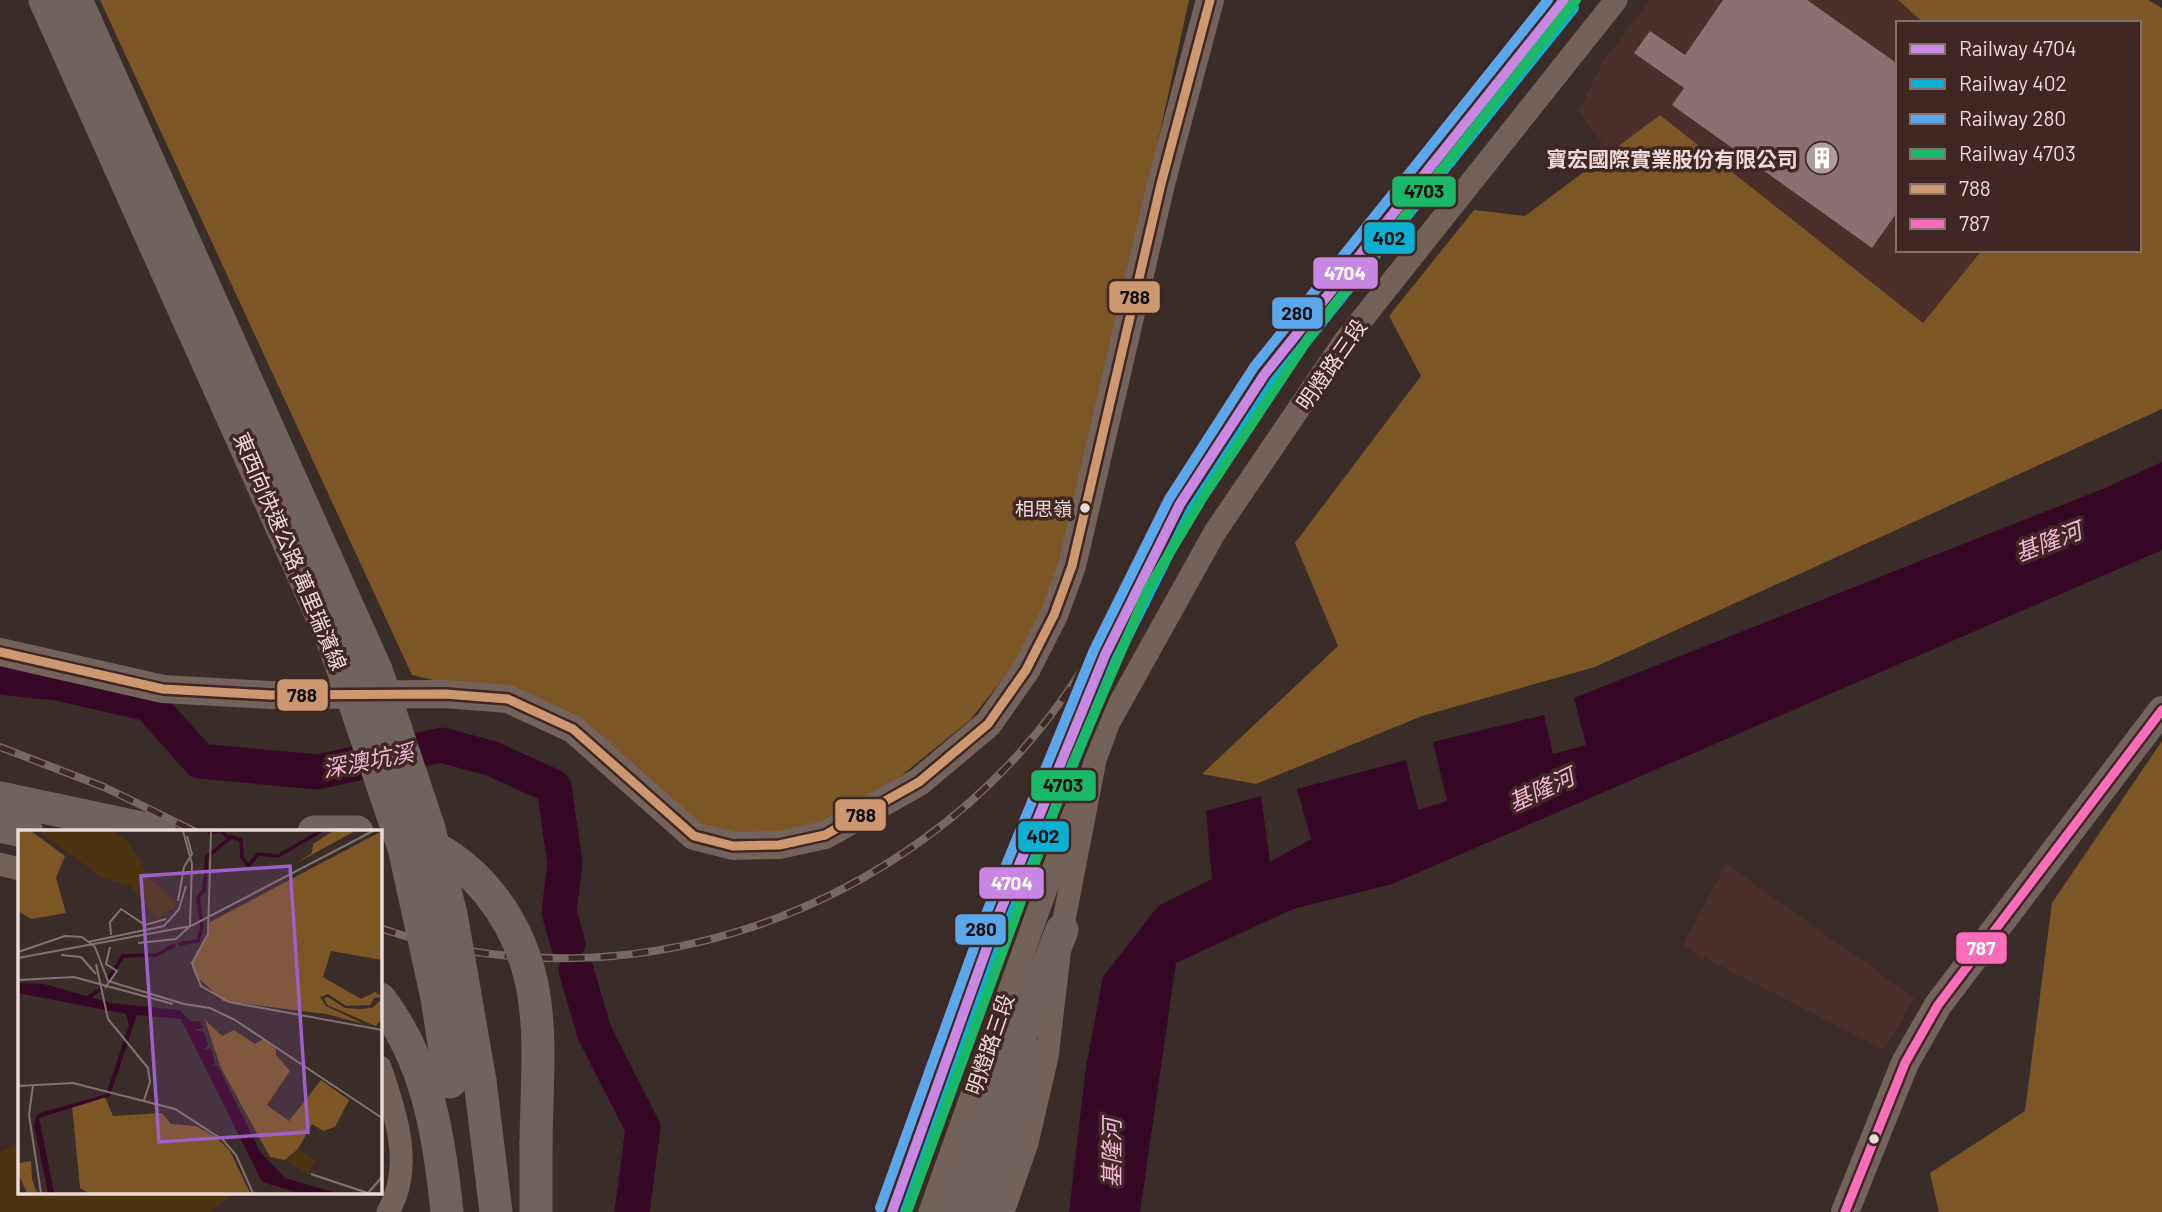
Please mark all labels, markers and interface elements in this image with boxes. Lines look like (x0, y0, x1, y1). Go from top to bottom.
legend (1896, 21, 2141, 252)
text: Railway 4704 (1959, 35, 2076, 60)
text: Railway 402 (1959, 70, 2067, 95)
text: Railway 280 (1959, 105, 2066, 130)
building icon: 寶宏國際實業股份有限公司 (1803, 139, 1841, 177)
text: Railway 4703 (1959, 140, 2076, 165)
place label: 寶宏國際實業股份有限公司 (1546, 146, 1798, 171)
line badge: 4703 (1391, 175, 1457, 208)
text: 788 (1959, 175, 1991, 200)
text: 4703 (1404, 179, 1444, 202)
text: 787 (1959, 210, 1990, 235)
line badge: 402 (1363, 221, 1416, 255)
text: 402 (1373, 226, 1405, 249)
line badge: 4704 (1312, 256, 1379, 290)
text: 4704 (1324, 261, 1366, 284)
line badge: 788 (1108, 280, 1161, 314)
text: 788 (1120, 285, 1150, 308)
line badge: 280 (1271, 296, 1324, 330)
text: 280 (1281, 301, 1313, 324)
street label: 明燈路三段 (1291, 314, 1371, 414)
street label: 東西向快速公路 萬里瑞濱線 (229, 428, 353, 674)
place label: 相思嶺 (1015, 497, 1072, 520)
marker: 相思嶺 (1078, 501, 1092, 515)
water label: 基隆河 (2011, 514, 2089, 566)
line badge: 788 (276, 678, 329, 712)
text: 788 (287, 683, 317, 706)
water label: 深澳坑溪 (320, 737, 419, 783)
water label: 基隆河 (1504, 760, 1582, 816)
line badge: 4703 (1030, 769, 1097, 802)
text: 4703 (1043, 773, 1083, 796)
line badge: 788 (834, 798, 887, 832)
text: 788 (846, 803, 876, 826)
line badge: 402 (1017, 820, 1070, 853)
text: 402 (1027, 824, 1059, 847)
inset map (18, 830, 382, 1194)
line badge: 4704 (978, 866, 1045, 900)
text: 4704 (991, 871, 1033, 894)
line badge: 280 (954, 913, 1007, 946)
text: 280 (965, 917, 997, 940)
line badge: 787 (1955, 931, 2008, 965)
text: 787 (1966, 936, 1996, 959)
street label: 明燈路三段 (960, 990, 1018, 1098)
water label: 基隆河 (1097, 1115, 1125, 1188)
unlabelled marker (1867, 1132, 1881, 1146)

